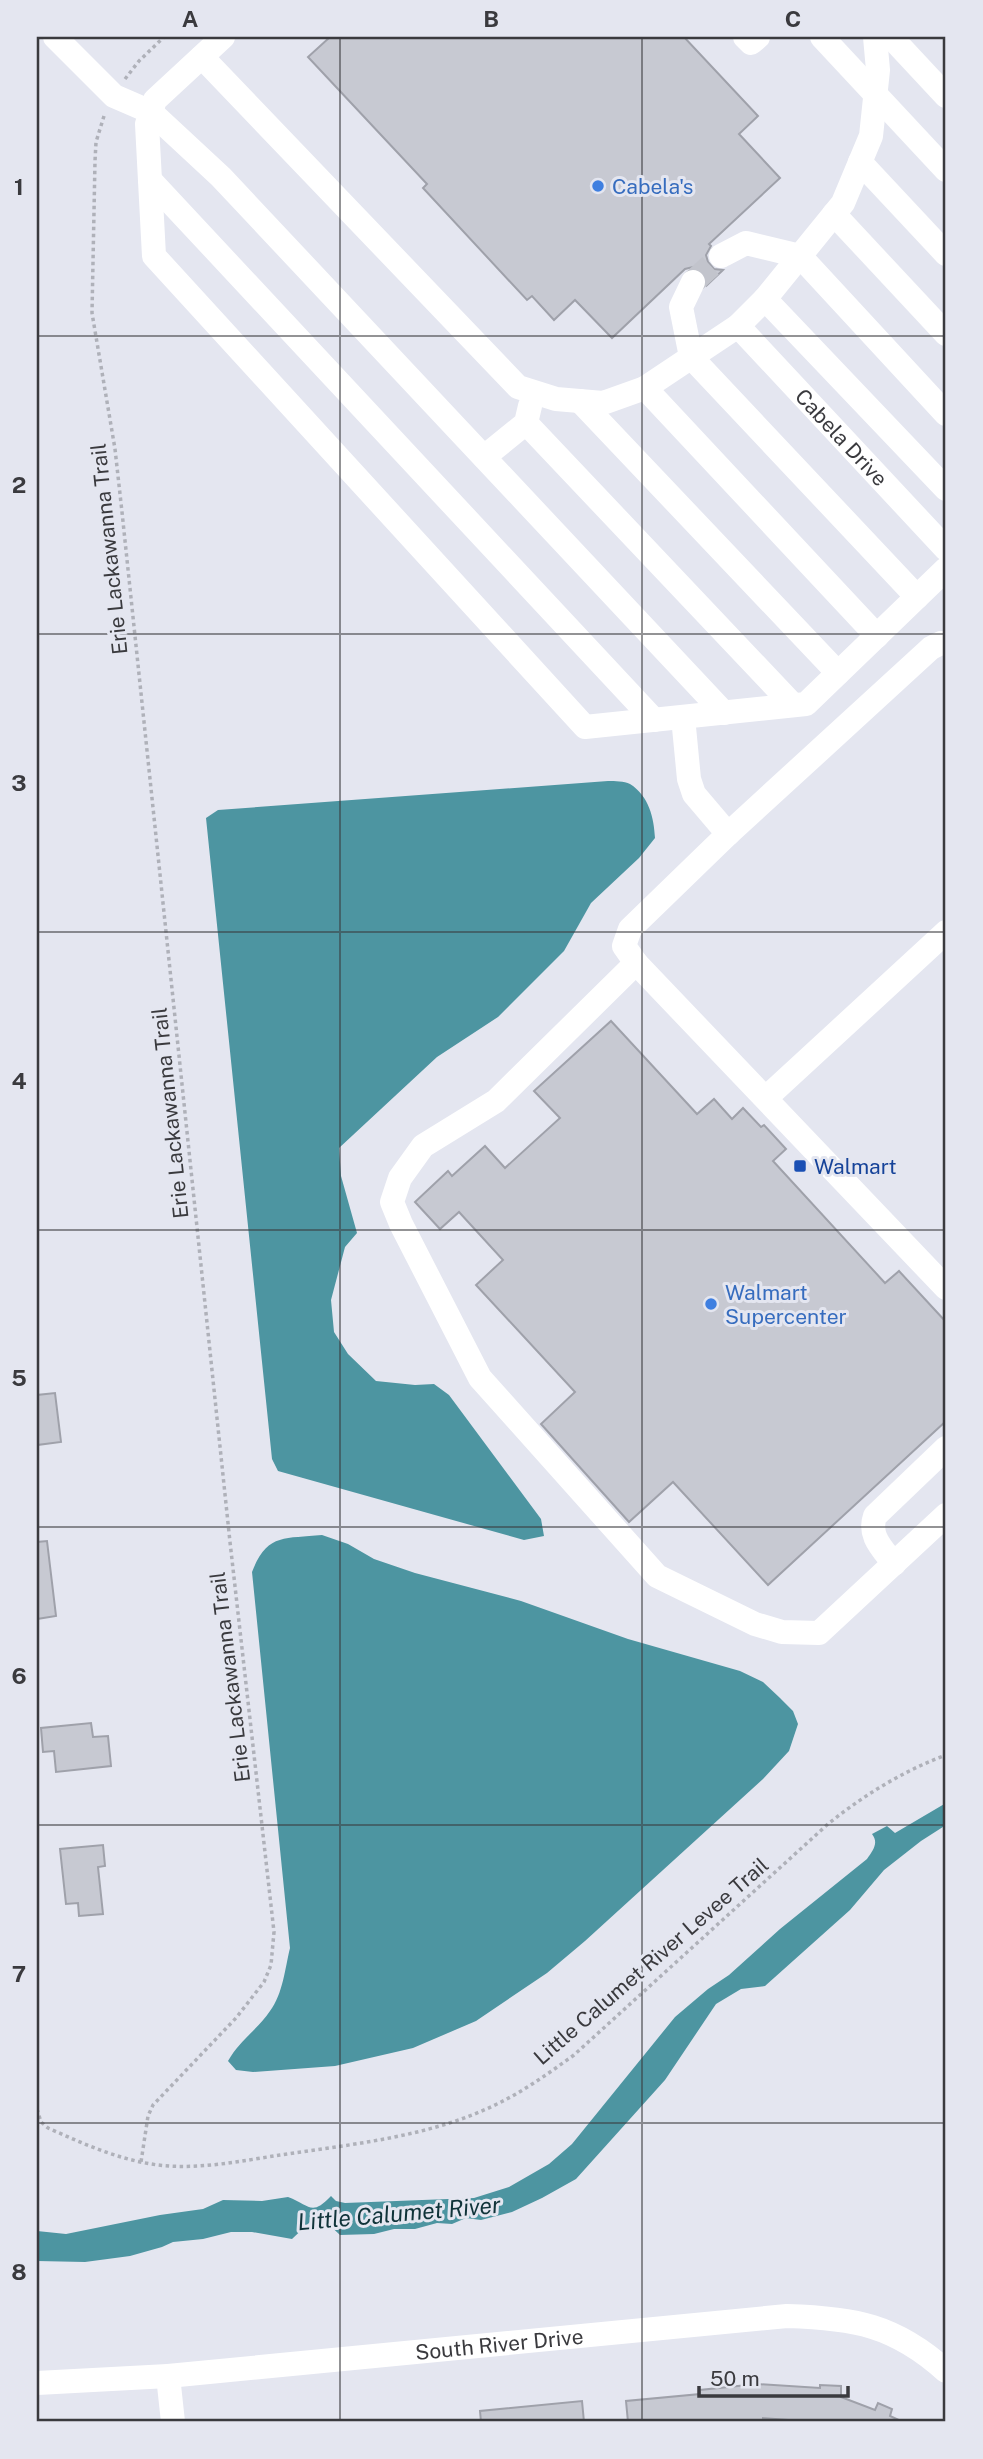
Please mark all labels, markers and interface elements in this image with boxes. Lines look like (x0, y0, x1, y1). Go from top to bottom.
text: A (182, 5, 199, 32)
text: B (483, 5, 499, 32)
text: C (785, 5, 801, 32)
text: 1 (14, 173, 24, 200)
place label: Cabela's (612, 174, 693, 199)
marker: Cabela's (590, 178, 606, 194)
street label: Cabela Drive (790, 383, 893, 491)
street label: Erie Lackawanna Trail (85, 442, 133, 656)
text: 2 (12, 471, 26, 498)
text: 3 (11, 769, 27, 796)
street label: Erie Lackawanna Trail (146, 1006, 194, 1220)
text: 4 (11, 1067, 27, 1094)
place label: Walmart (814, 1154, 897, 1179)
marker: Walmart (792, 1158, 808, 1174)
place label: Walmart Supercenter (725, 1280, 847, 1329)
marker: Walmart Supercenter (703, 1296, 719, 1312)
text: 5 (11, 1364, 27, 1391)
street label: Erie Lackawanna Trail (205, 1570, 255, 1784)
text: 6 (11, 1662, 27, 1689)
street label: Little Calumet River Levee Trail (529, 1852, 773, 2070)
text: 7 (12, 1960, 26, 1987)
water label: Little Calumet River (296, 2191, 502, 2235)
text: 8 (11, 2258, 27, 2285)
street label: South River Drive (414, 2323, 584, 2364)
scale bar (699, 2354, 848, 2398)
text: 50 m (710, 2366, 760, 2391)

